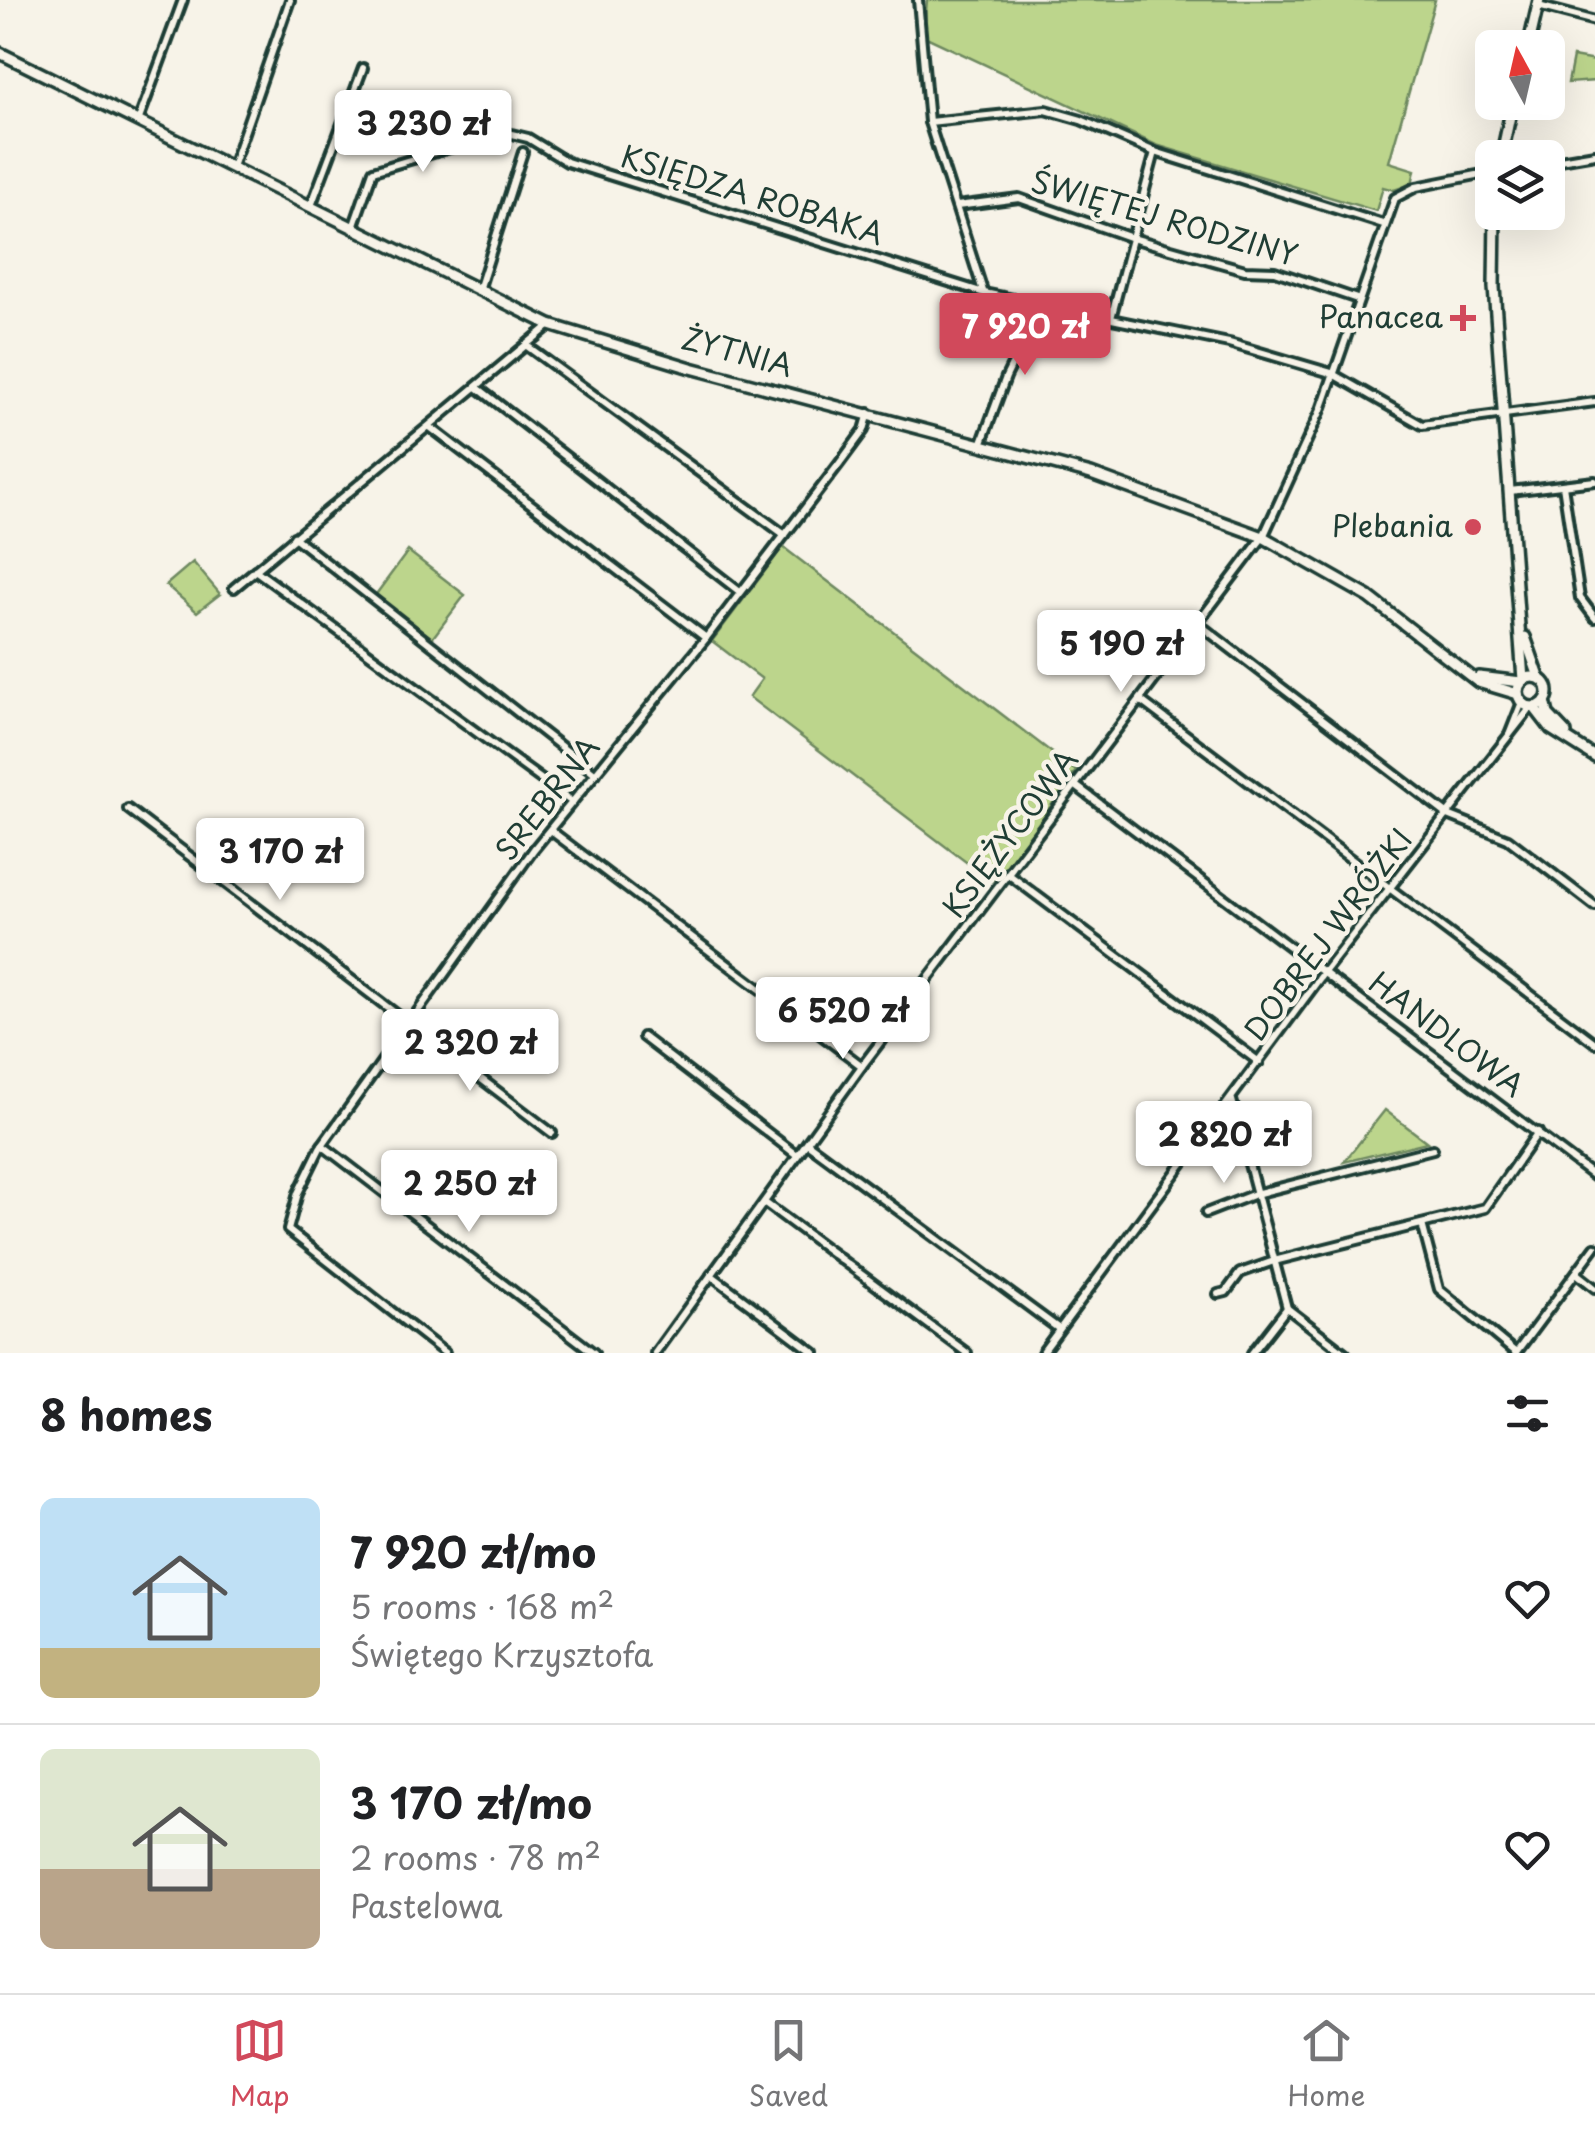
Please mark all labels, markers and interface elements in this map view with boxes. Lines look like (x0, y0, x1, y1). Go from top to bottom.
north arrow (1475, 30, 1565, 120)
map controls (1475, 30, 1565, 230)
pin: 3 230 zł (320, 90, 526, 175)
text: 3 230 zł (357, 98, 489, 146)
street label: KSIĘDZA ROBAKA (616, 132, 890, 255)
button: layers (1475, 140, 1565, 230)
street label: ŚWIĘTEJ RODZINY (1026, 157, 1303, 276)
pin: 7 920 zł (922, 293, 1128, 378)
place label: Panacea (1319, 293, 1443, 338)
text: 7 920 zł (962, 301, 1088, 349)
marker: Panacea (1452, 307, 1474, 329)
street label: ŻYTNIA (677, 314, 798, 387)
place label: Plebania (1332, 502, 1454, 547)
marker: Plebania (1462, 516, 1484, 538)
pin: 5 190 zł (1018, 610, 1224, 695)
text: 5 190 zł (1059, 618, 1183, 666)
street label: SREBRNA (483, 726, 609, 869)
street label: KSIĘŻYCOWA (931, 739, 1087, 926)
pin: 3 170 zł (177, 818, 383, 903)
street label: DOBREJ WRÓŻKI (1232, 818, 1422, 1049)
text: 3 170 zł (218, 826, 342, 874)
street label: HANDLOWA (1360, 959, 1535, 1107)
pin: 6 520 zł (740, 977, 946, 1062)
text: 6 520 zł (778, 985, 908, 1033)
pin: 2 320 zł (367, 1009, 573, 1094)
text: 2 320 zł (404, 1017, 536, 1065)
pin: 2 820 zł (1121, 1101, 1327, 1186)
text: 2 820 zł (1158, 1109, 1290, 1157)
pin: 2 250 zł (366, 1150, 572, 1235)
text: 2 250 zł (403, 1158, 535, 1206)
text: 8 homes (40, 1382, 213, 1445)
icon: filters (1500, 1386, 1555, 1441)
text: 7 920 zł/mo (350, 1519, 596, 1582)
icon: home (120, 1538, 240, 1658)
icon: heart (1500, 1571, 1555, 1626)
text: 5 rooms · 168 m² (350, 1582, 614, 1630)
text: Świętego Krzysztofa (350, 1630, 653, 1678)
text: 3 170 zł/mo (350, 1770, 592, 1833)
icon: home (120, 1789, 240, 1909)
icon: heart (1500, 1822, 1555, 1877)
text: 2 rooms · 78 m² (350, 1833, 601, 1881)
text: Pastelowa (350, 1881, 502, 1929)
tab: Map (230, 2013, 289, 2116)
tab: Saved (749, 2013, 828, 2116)
tab: Home (1287, 2013, 1365, 2116)

